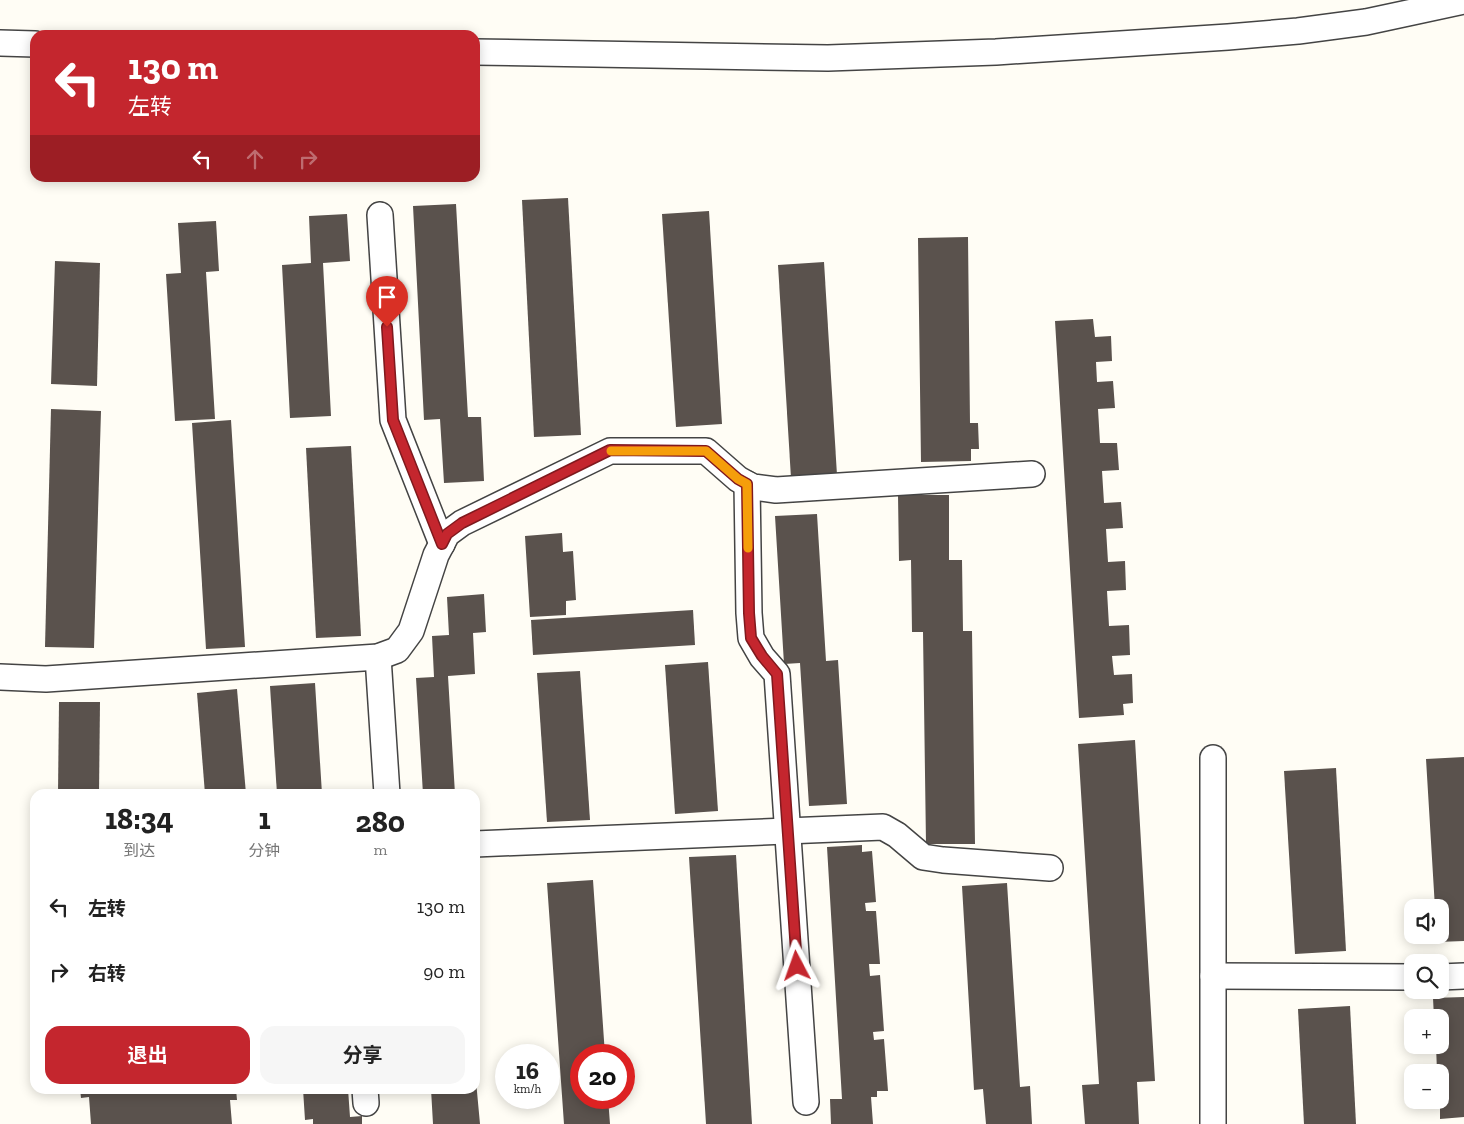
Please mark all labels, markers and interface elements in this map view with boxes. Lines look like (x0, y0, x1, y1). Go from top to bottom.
text: 130 m (128, 46, 218, 88)
icon: left (45, 50, 110, 115)
text: 左转 (128, 93, 172, 120)
icon: left (188, 145, 216, 173)
icon: ahead (241, 145, 269, 173)
icon: right (294, 145, 322, 173)
pin (366, 276, 408, 327)
icon: arrive (373, 283, 401, 311)
text: 18:34 (105, 801, 174, 837)
text: 1 (259, 801, 271, 837)
text: 280 (356, 804, 405, 840)
text: m (373, 840, 387, 859)
text: 到达 (123, 841, 155, 860)
text: 分钟 (249, 841, 281, 860)
icon: left (45, 893, 73, 921)
text: 130 m (417, 895, 465, 918)
text: 左转 (88, 897, 126, 920)
map controls (1404, 899, 1449, 1109)
button: sound (1404, 899, 1449, 944)
position arrow (770, 939, 822, 991)
button: search (1404, 954, 1449, 999)
icon: right (45, 958, 73, 986)
text: 90 m (423, 960, 465, 983)
text: 右转 (88, 962, 126, 985)
button: + (1404, 1009, 1449, 1054)
button: 退出 (45, 1026, 250, 1084)
button: 分享 (260, 1026, 465, 1084)
speed limit sign: 20 (570, 1044, 635, 1109)
text: 16 (516, 1055, 539, 1085)
button: − (1404, 1064, 1449, 1109)
text: km/h (514, 1082, 541, 1096)

